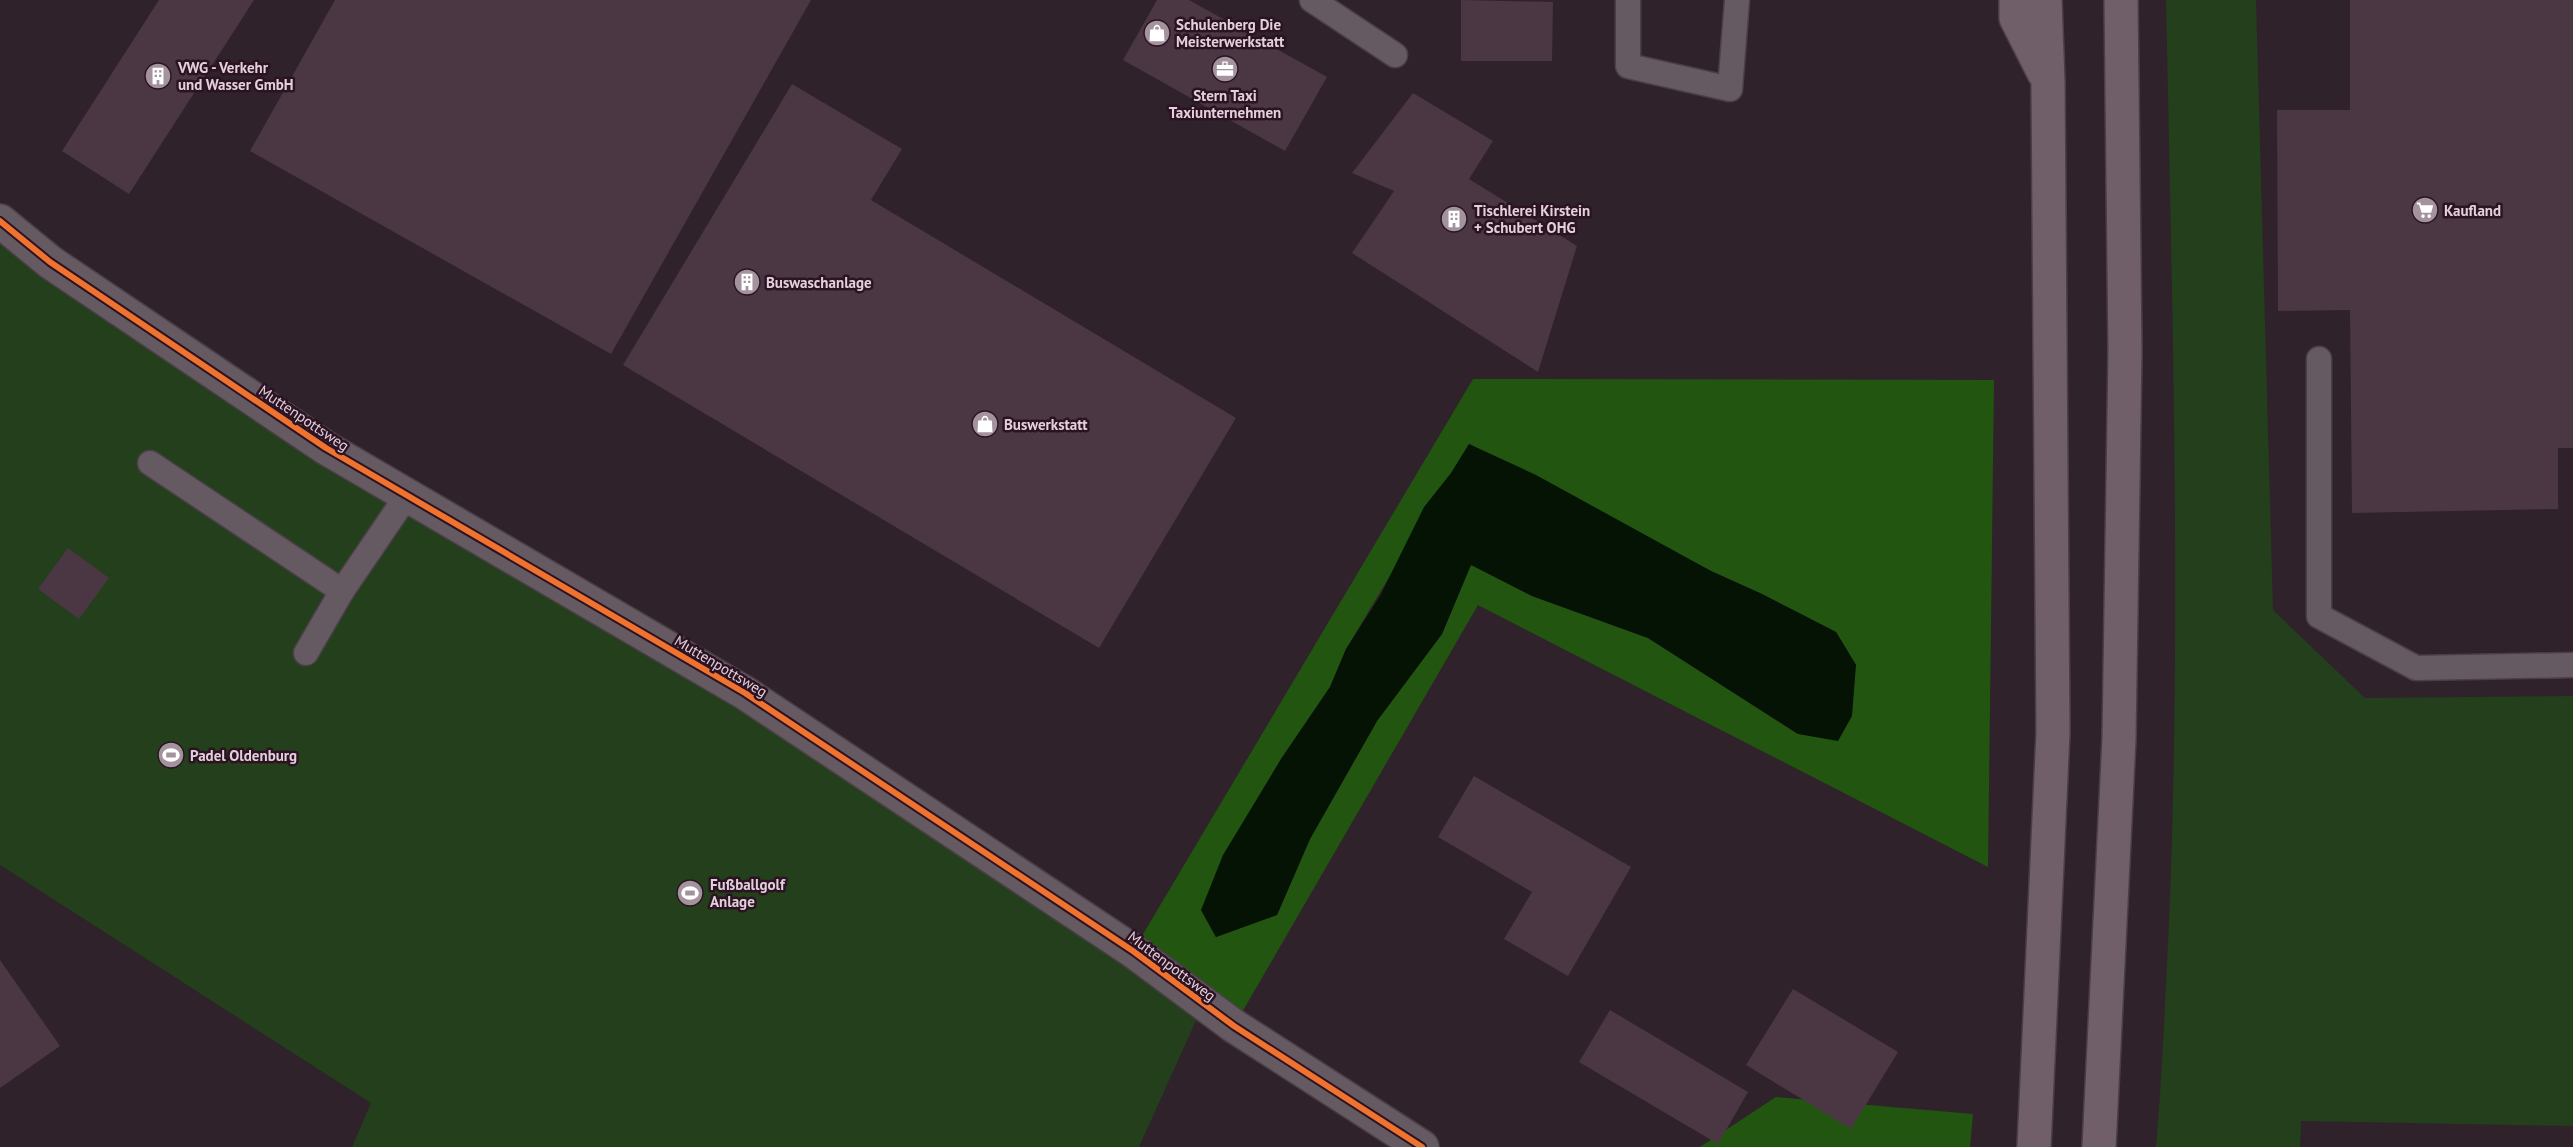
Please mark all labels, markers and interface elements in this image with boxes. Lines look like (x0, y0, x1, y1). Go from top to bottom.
place label: Schulenberg Die Meisterwerkstatt (1176, 15, 1285, 51)
shop icon: Schulenberg Die Meisterwerkstatt (1142, 18, 1172, 48)
office icon: Stern Taxi Taxiunternehmen (1210, 54, 1240, 84)
place label: VWG - Verkehr und Wasser GmbH (177, 58, 294, 94)
building icon: VWG - Verkehr und Wasser GmbH (143, 61, 173, 91)
place label: Stern Taxi Taxiunternehmen (1169, 86, 1281, 122)
supermarket icon: Kaufland (2410, 195, 2440, 225)
place label: Tischlerei Kirstein + Schubert OHG (1474, 201, 1590, 237)
place label: Kaufland (2444, 201, 2501, 220)
building icon: Tischlerei Kirstein + Schubert OHG (1439, 204, 1469, 234)
building icon: Buswaschanlage (732, 267, 762, 297)
place label: Buswaschanlage (766, 273, 872, 292)
street label: Muttenpottsweg (255, 381, 353, 455)
shop icon: Buswerkstatt (970, 409, 1000, 439)
place label: Buswerkstatt (1004, 415, 1088, 434)
street label: Muttenpottsweg (671, 631, 771, 701)
sports icon: Padel Oldenburg (156, 740, 186, 770)
place label: Padel Oldenburg (190, 746, 297, 765)
place label: Fußballgolf Anlage (710, 875, 786, 911)
sports icon: Fußballgolf Anlage (675, 878, 705, 908)
street label: Muttenpottsweg (1124, 927, 1220, 1005)

